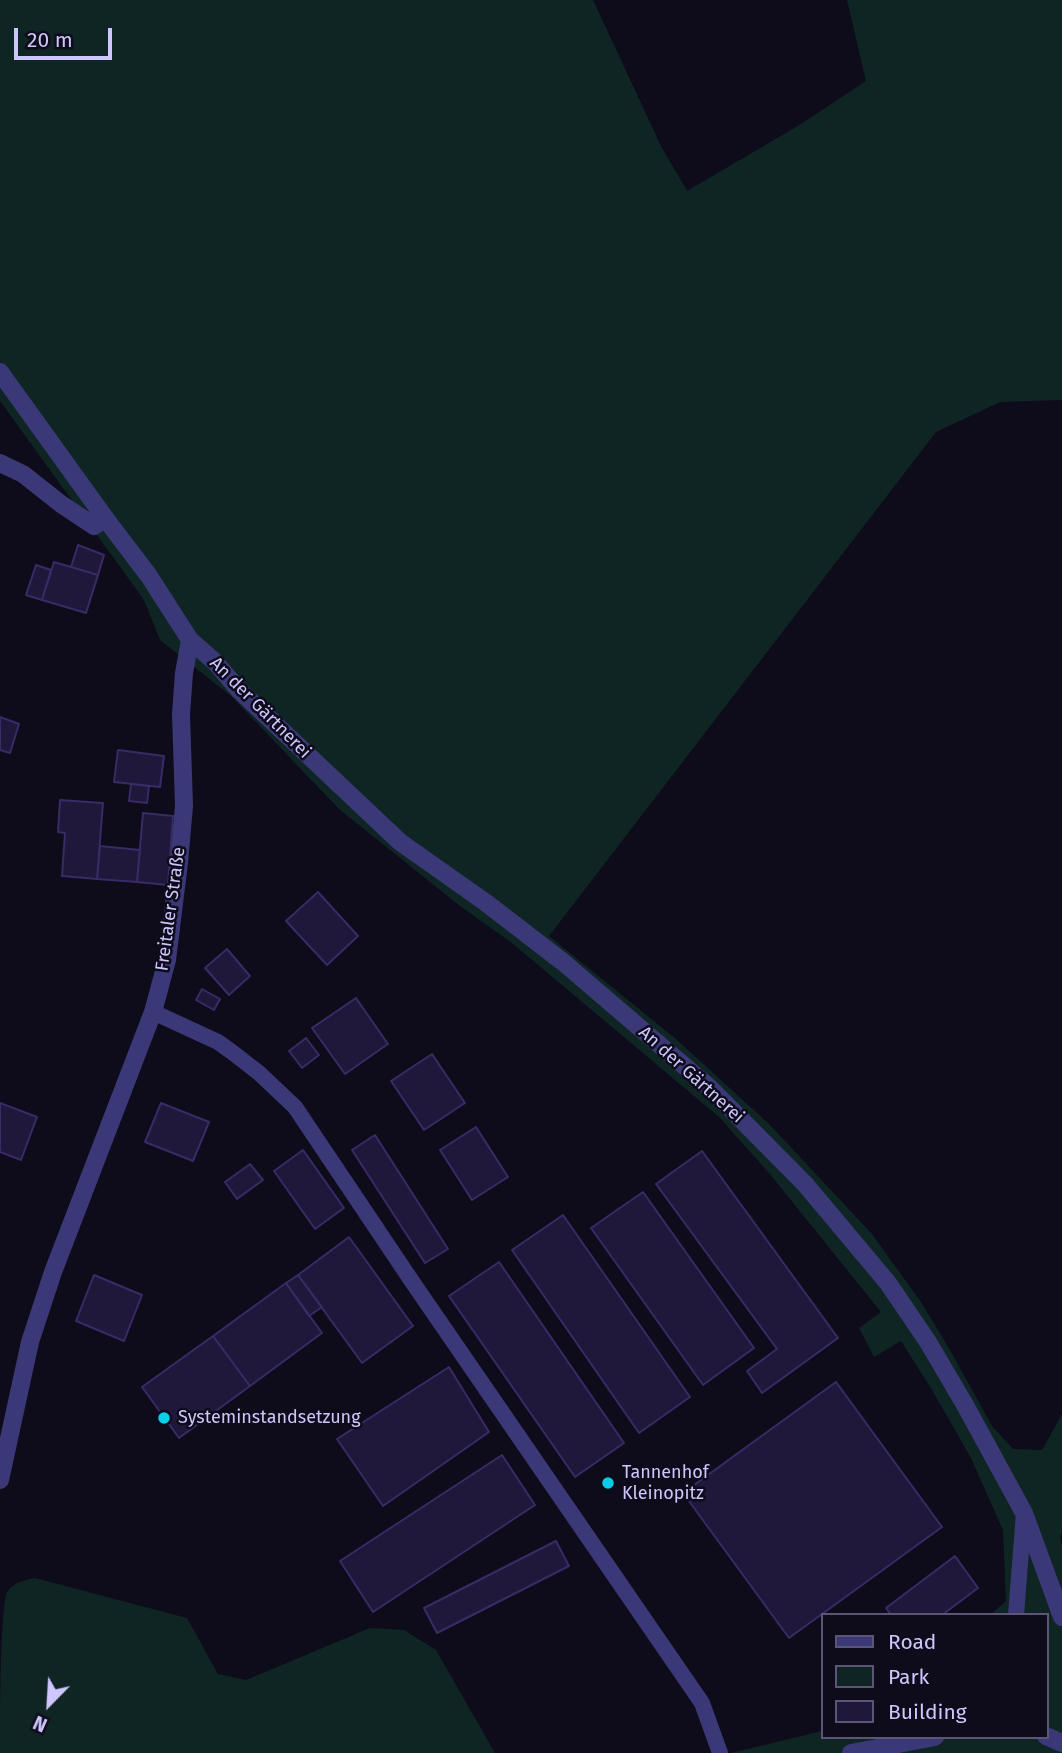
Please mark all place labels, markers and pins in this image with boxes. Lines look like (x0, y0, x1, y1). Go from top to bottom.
place label: Systeminstandsetzung (178, 1407, 361, 1429)
marker: Systeminstandsetzung (156, 1410, 172, 1426)
place label: Tannenhof Kleinopitz (622, 1462, 709, 1504)
marker: Tannenhof Kleinopitz (600, 1475, 616, 1491)

